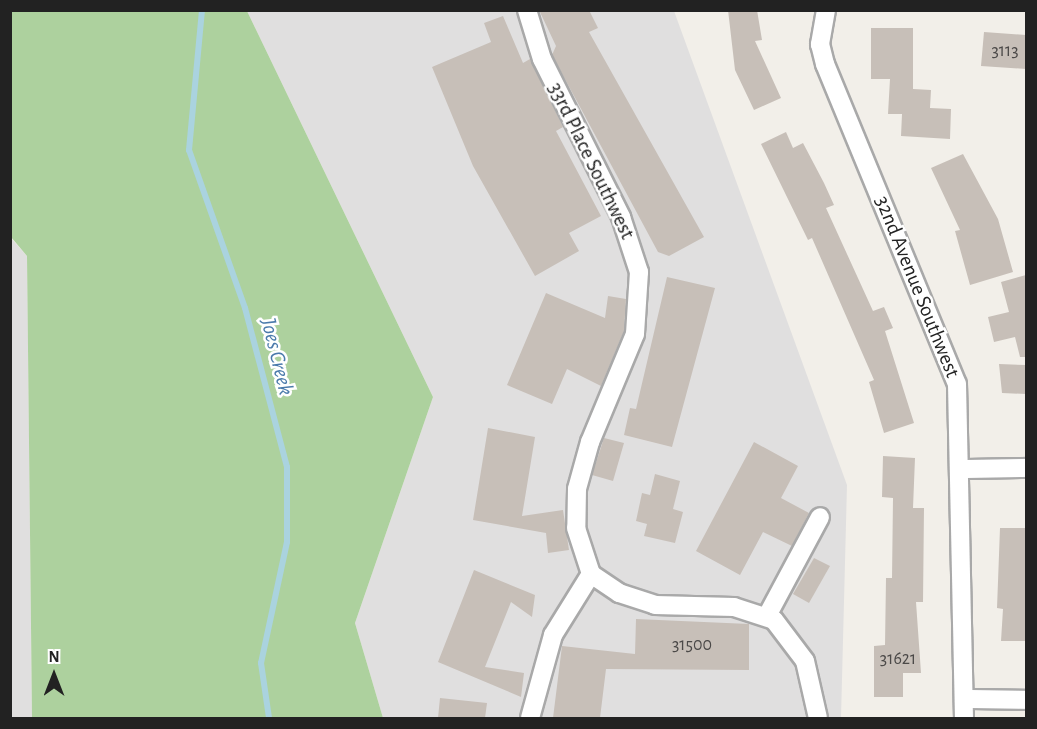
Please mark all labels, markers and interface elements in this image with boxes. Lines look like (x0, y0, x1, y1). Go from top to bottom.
house number: 3113 (991, 40, 1019, 62)
street label: 33rd Place Southwest (542, 79, 640, 243)
street label: 32nd Avenue Southwest (869, 192, 965, 382)
water label: Joes Creek (255, 316, 299, 398)
house number: 31500 (672, 634, 712, 656)
north arrow (24, 645, 84, 705)
house number: 31621 (880, 648, 916, 670)
text: N (48, 649, 60, 665)

